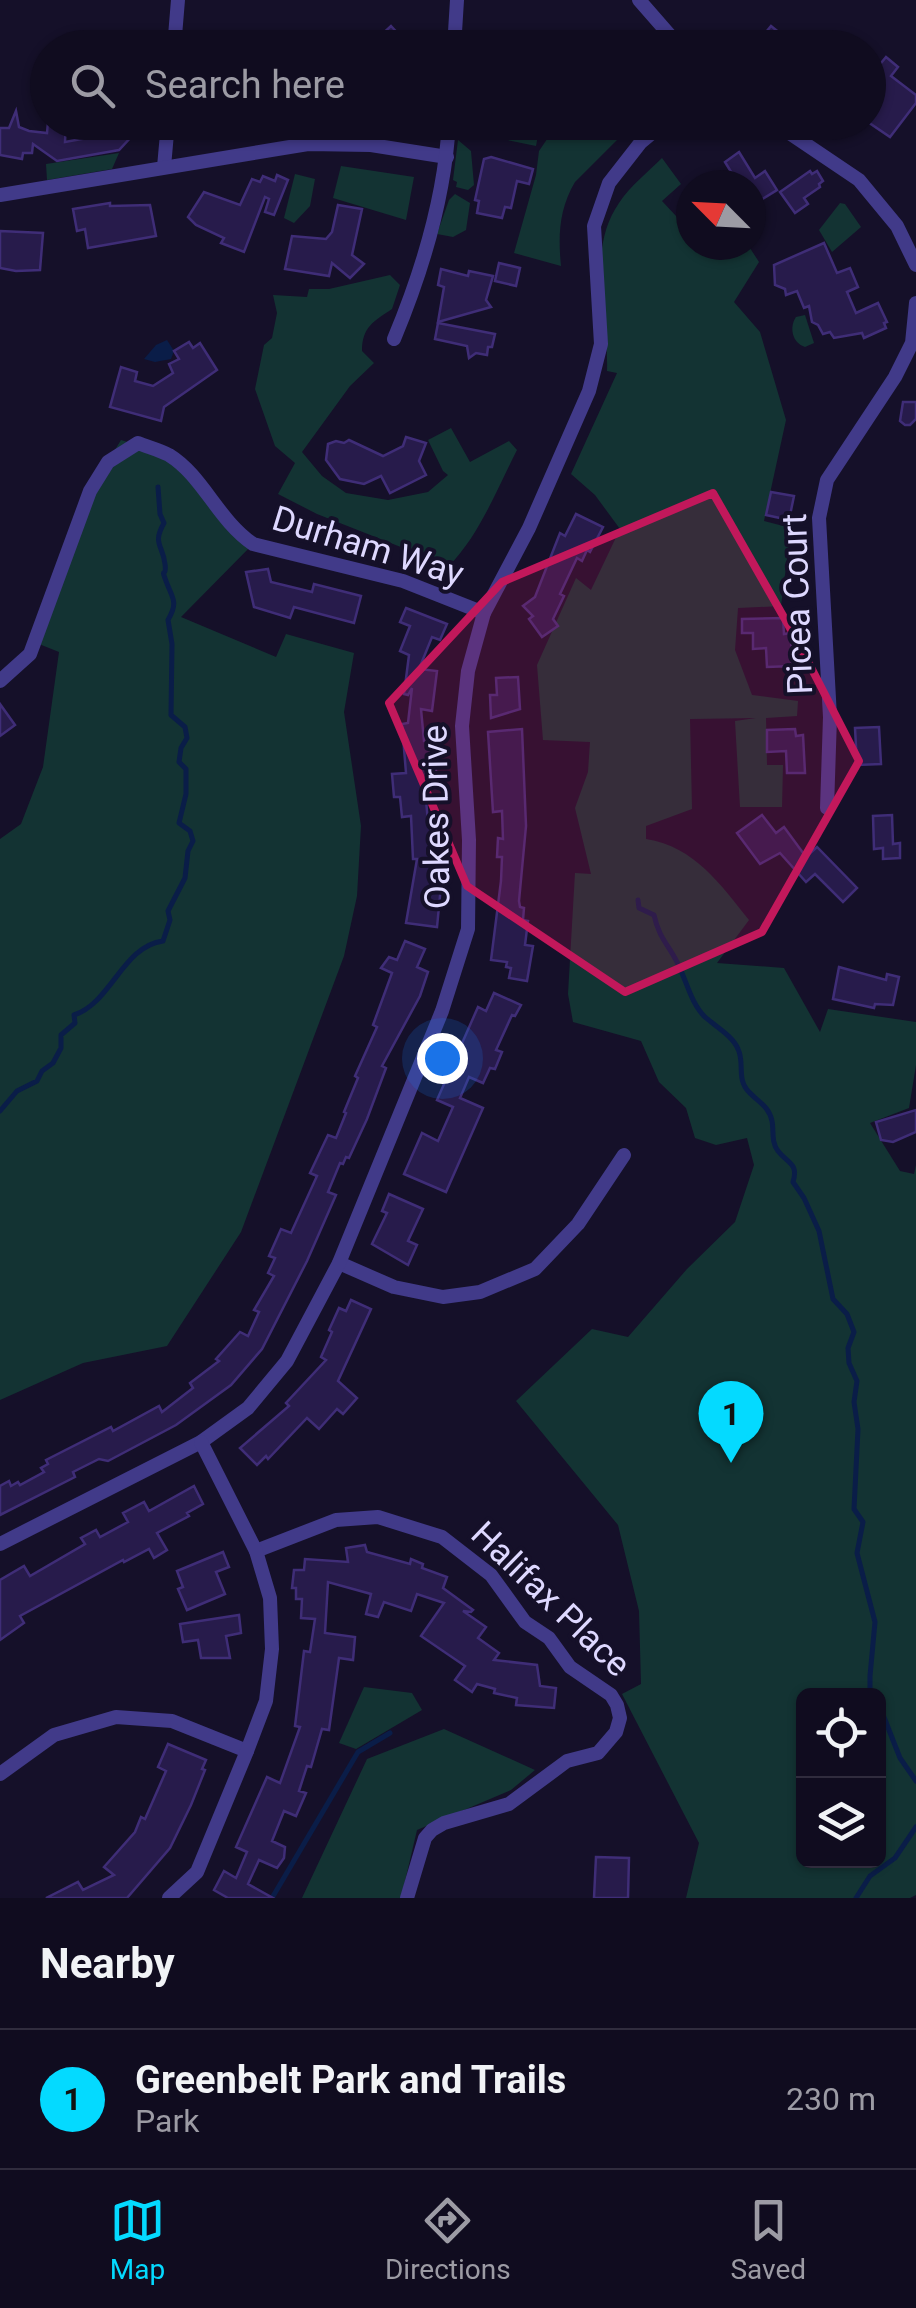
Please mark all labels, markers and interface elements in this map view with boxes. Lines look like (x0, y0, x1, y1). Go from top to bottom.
search box (30, 30, 886, 140)
icon: search (65, 58, 120, 113)
text: Search here (145, 63, 345, 107)
north arrow (676, 170, 766, 260)
street label: Durham Way (267, 498, 469, 595)
street label: Picea Court (774, 513, 821, 695)
street label: Oakes Drive (414, 724, 459, 910)
your location (417, 1033, 468, 1084)
pin: 1 (698, 1380, 764, 1463)
street label: Halifax Place (463, 1513, 639, 1685)
map controls (796, 1688, 886, 1868)
button: locate (796, 1688, 886, 1778)
button: layers (796, 1778, 886, 1868)
text: Nearby (40, 1939, 175, 1988)
text: Greenbelt Park and Trails (135, 2058, 566, 2102)
text: 1 (63, 2080, 82, 2118)
text: 230 m (786, 2080, 876, 2118)
text: Park (135, 2102, 199, 2140)
tab: Map (110, 2193, 165, 2286)
tab: Directions (385, 2193, 511, 2286)
tab: Saved (730, 2193, 806, 2286)

